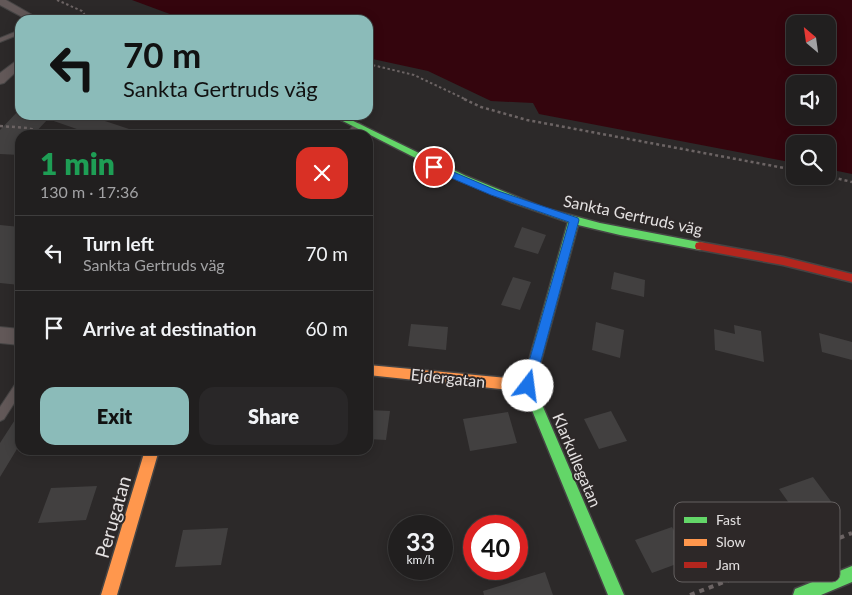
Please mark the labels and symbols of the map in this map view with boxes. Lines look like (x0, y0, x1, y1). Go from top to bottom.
north arrow (786, 15, 836, 65)
pin (413, 146, 455, 188)
street label: Sankta Gertruds väg (562, 190, 704, 239)
position arrow (501, 359, 553, 411)
street label: Ejdergatan (410, 364, 486, 391)
street label: Klarkullegatan (549, 410, 606, 510)
street label: Perugatan (90, 473, 135, 561)
legend (674, 502, 840, 582)
text: Fast (716, 511, 741, 528)
speed limit sign: 40 (463, 515, 528, 580)
text: Slow (716, 533, 746, 550)
text: Jam (716, 556, 740, 573)

